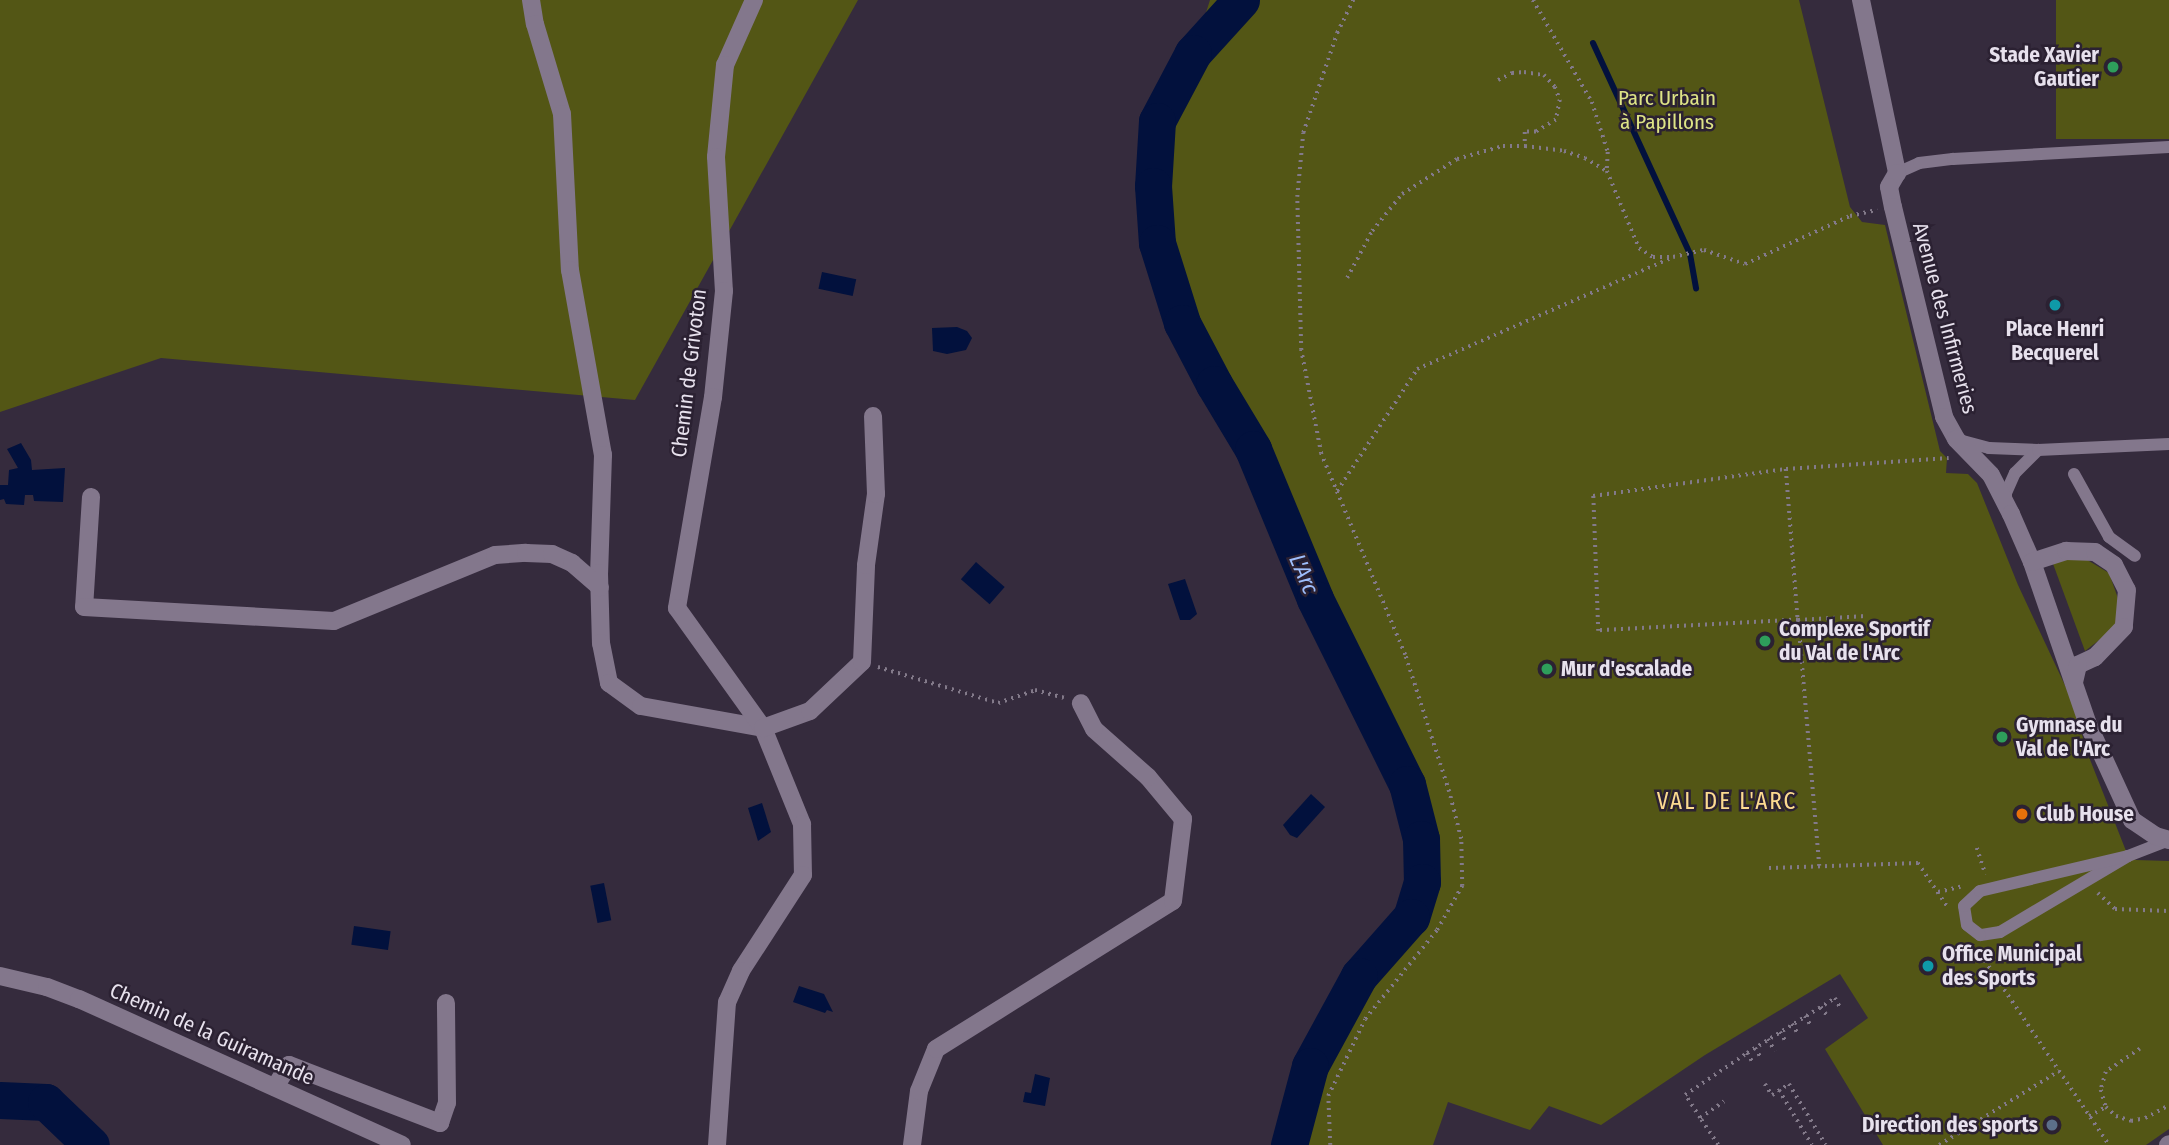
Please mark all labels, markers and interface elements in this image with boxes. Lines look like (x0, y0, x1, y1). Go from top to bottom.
place label: Stade Xavier Gautier (1989, 42, 2099, 92)
marker: Stade Xavier Gautier (2105, 59, 2121, 75)
park label: Parc Urbain à Papillons (1618, 85, 1716, 135)
street label: Avenue des Infirmeries (1907, 220, 1983, 416)
street label: Chemin de Grivoton (666, 287, 712, 459)
marker: Place Henri Becquerel (2047, 297, 2063, 313)
place label: Place Henri Becquerel (2006, 316, 2104, 366)
water label: L'Arc (1283, 550, 1325, 598)
place label: Complexe Sportif du Val de l'Arc (1779, 616, 1930, 666)
marker: Complexe Sportif du Val de l'Arc (1757, 633, 1773, 649)
place label: Mur d'escalade (1561, 656, 1692, 682)
marker: Mur d'escalade (1539, 661, 1555, 677)
place label: Gymnase du Val de l'Arc (2016, 712, 2122, 762)
marker: Gymnase du Val de l'Arc (1994, 729, 2010, 745)
district label: VAL DE L'ARC (1658, 787, 1796, 815)
place label: Club House (2036, 801, 2134, 827)
marker: Club House (2014, 806, 2030, 822)
place label: Office Municipal des Sports (1942, 941, 2082, 991)
marker: Office Municipal des Sports (1920, 958, 1936, 974)
street label: Chemin de la Guiramande (106, 978, 318, 1090)
place label: Direction des sports (1862, 1112, 2038, 1138)
marker: Direction des sports (2044, 1117, 2060, 1133)

